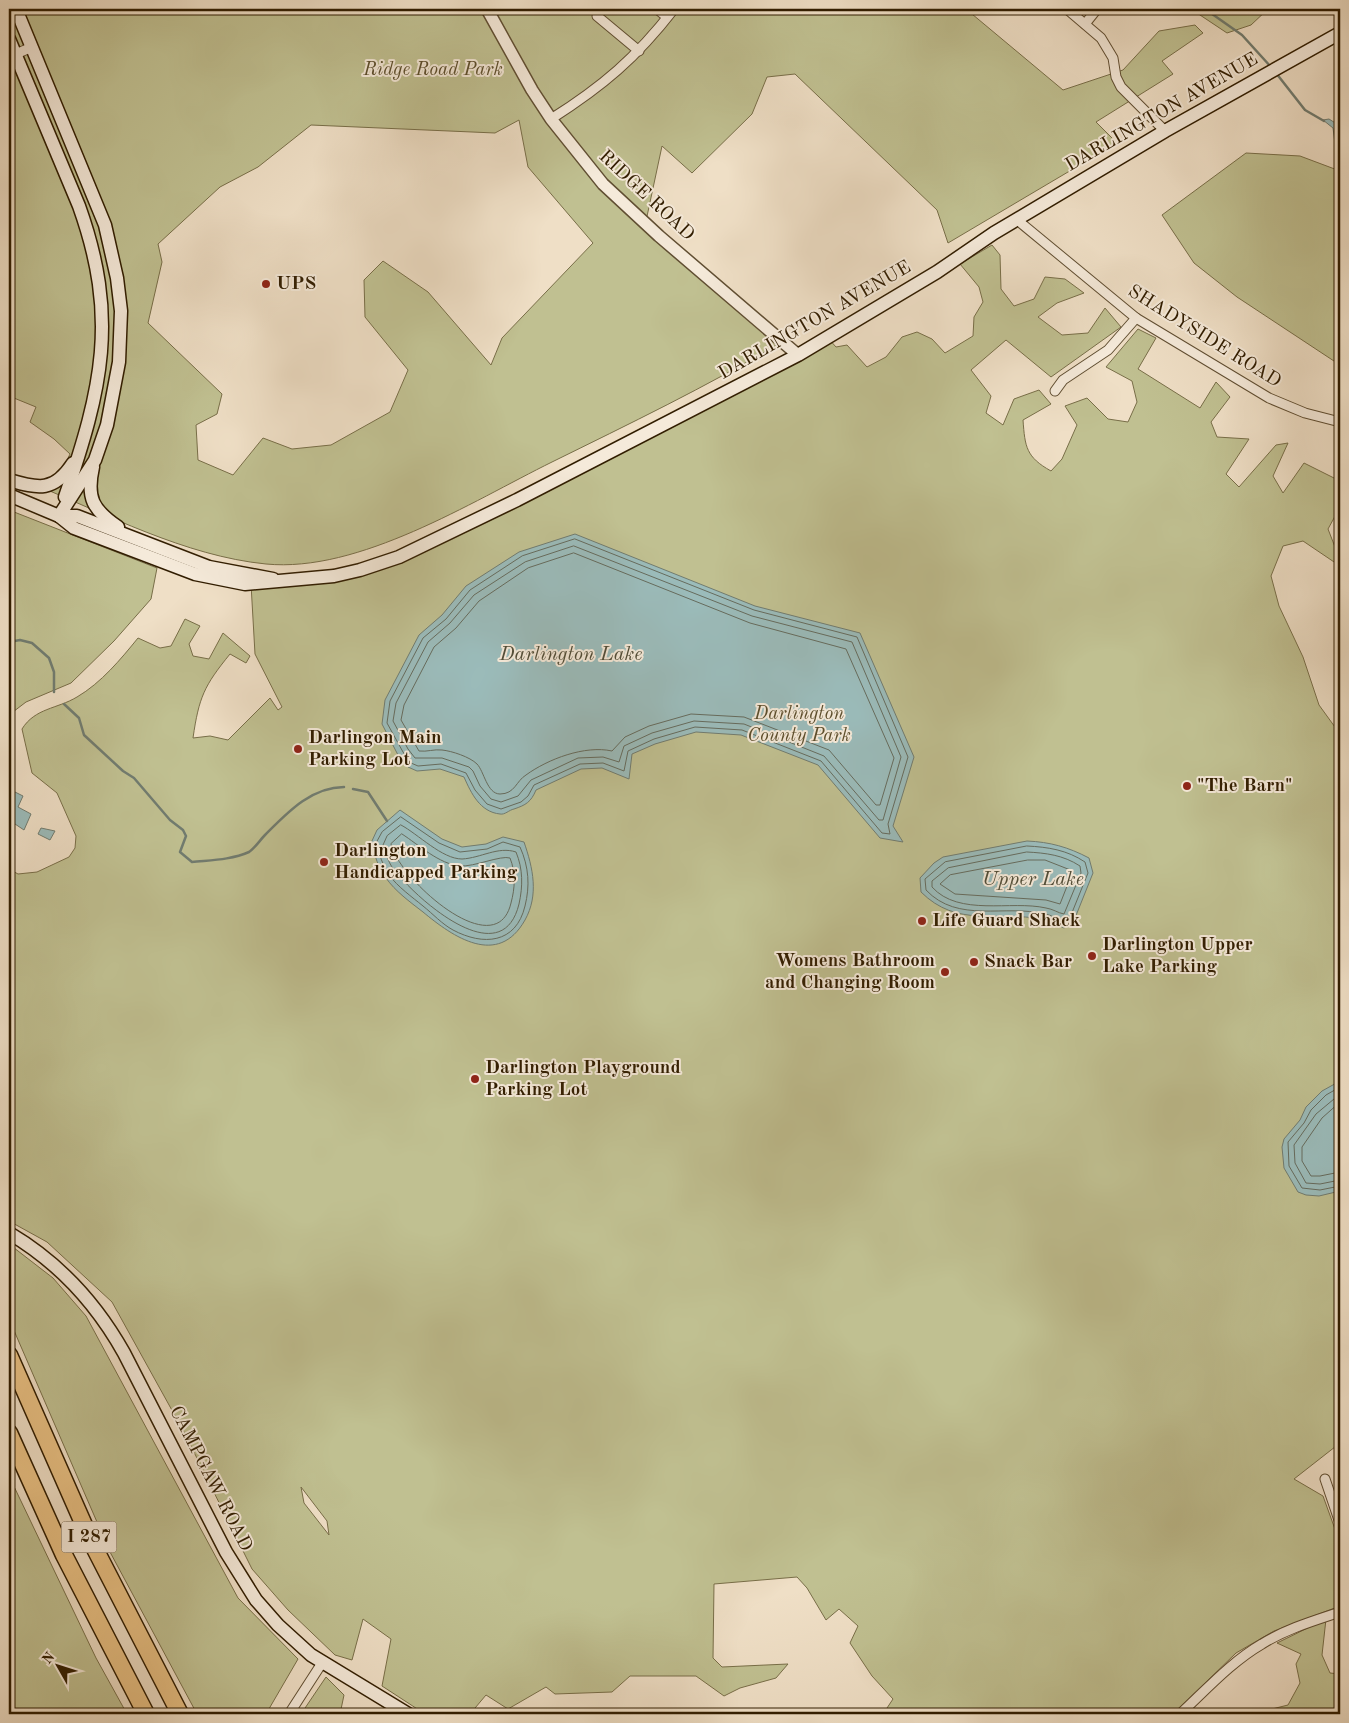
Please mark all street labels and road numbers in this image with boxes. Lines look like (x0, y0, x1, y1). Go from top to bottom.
street label: DARLINGTON AVENUE (1063, 50, 1261, 176)
street label: RIDGE ROAD (594, 147, 698, 245)
street label: DARLINGTON AVENUE (716, 258, 914, 384)
street label: SHADYSIDE ROAD (1124, 282, 1284, 392)
street label: CAMPGAW ROAD (165, 1403, 255, 1555)
road number: I 287 (62, 1521, 116, 1552)

